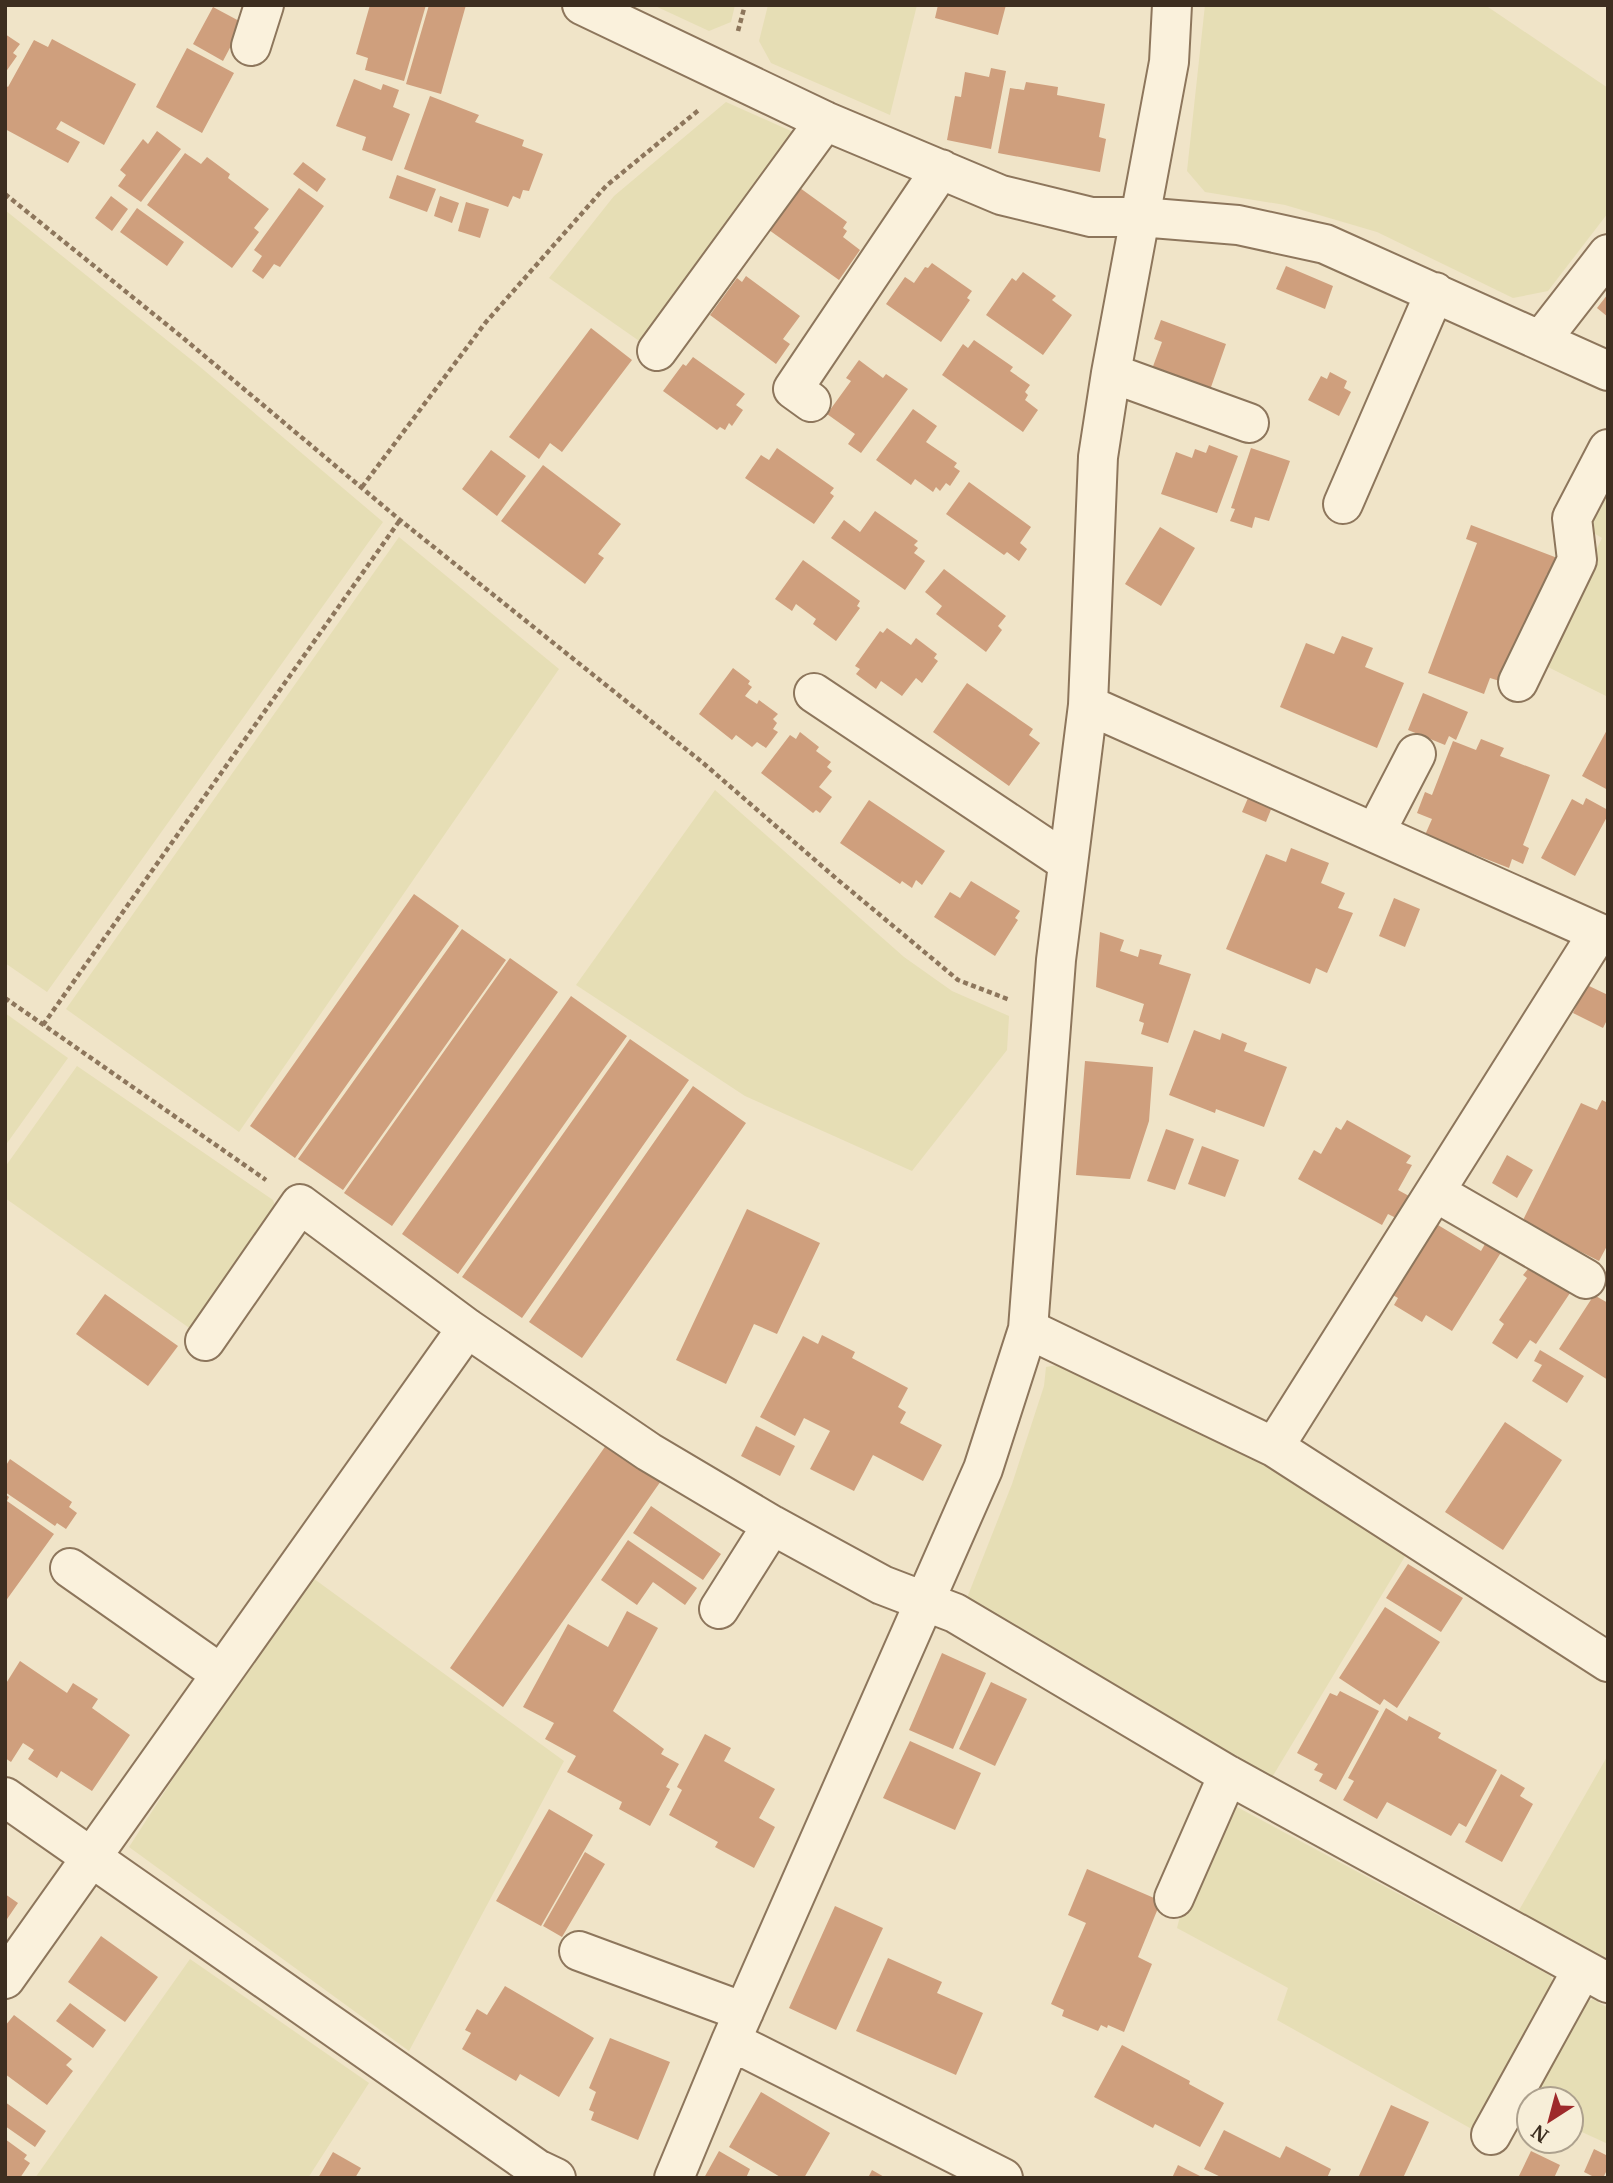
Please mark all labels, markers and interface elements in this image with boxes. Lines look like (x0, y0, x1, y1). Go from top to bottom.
north arrow (1515, 2085, 1585, 2155)
text: N (1527, 2120, 1553, 2148)

